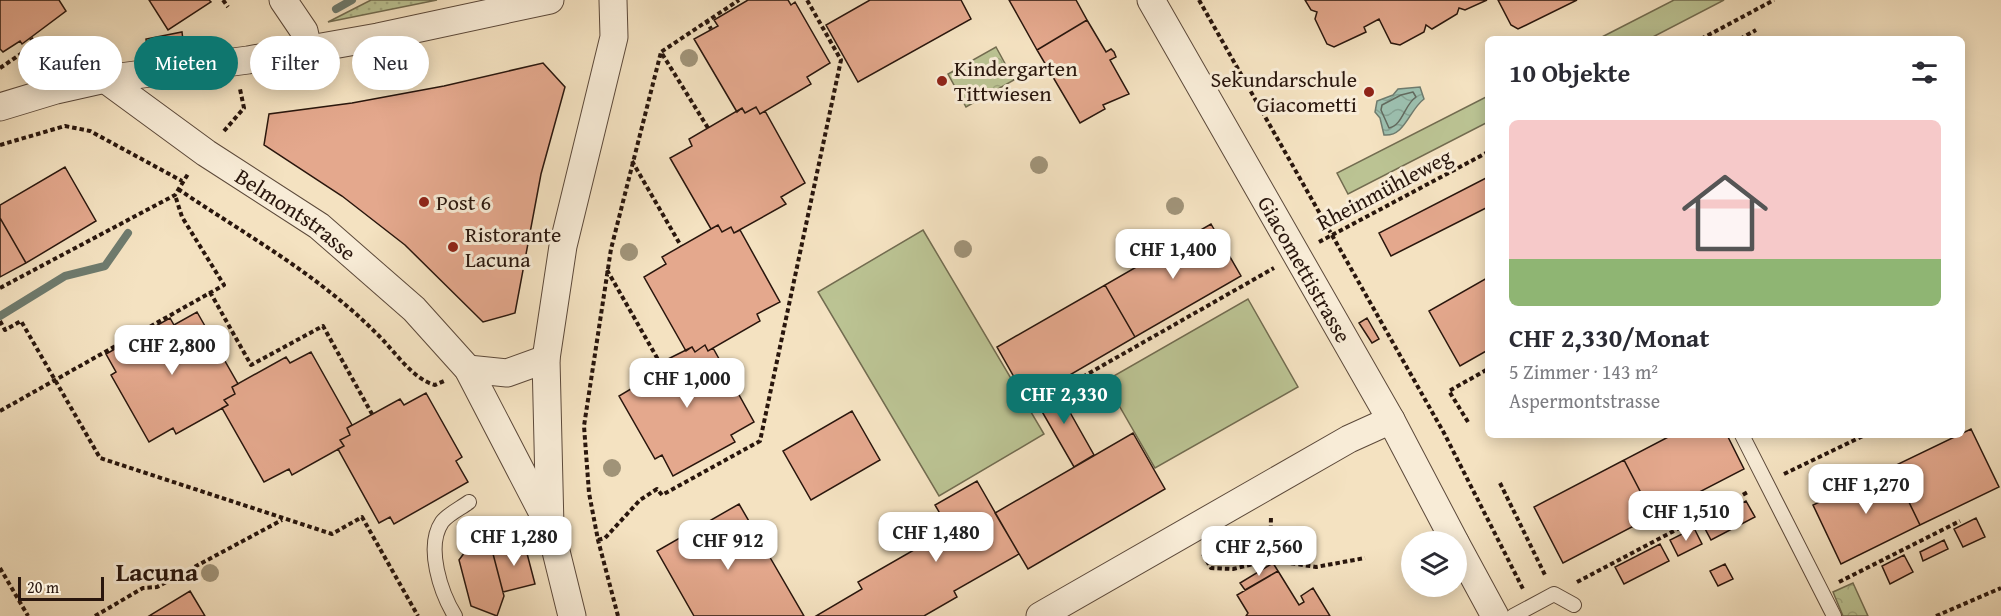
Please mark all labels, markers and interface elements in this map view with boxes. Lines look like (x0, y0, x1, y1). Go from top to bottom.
chip: Kaufen (18, 36, 122, 90)
chip: Mieten (134, 36, 238, 90)
chip: Filter (250, 36, 340, 90)
chip: Neu (352, 36, 429, 90)
place label: Kindergarten Tittwiesen (954, 52, 1078, 109)
text: 10 Objekte (1509, 53, 1630, 92)
icon: filters (1908, 56, 1941, 89)
place label: Sekundarschule Giacometti (1210, 63, 1357, 120)
marker: Kindergarten Tittwiesen (935, 74, 949, 88)
marker: Sekundarschule Giacometti (1362, 85, 1376, 99)
street label: Rheinmühleweg (1311, 140, 1457, 238)
icon: home (1671, 159, 1779, 267)
street label: Belmontstrasse (229, 160, 364, 268)
place label: Post 6 (436, 186, 491, 218)
street label: Giacomettistrasse (1250, 190, 1359, 348)
marker: Post 6 (417, 195, 431, 209)
place label: Ristorante Lacuna (465, 218, 561, 275)
pin: CHF 1,400 (1104, 229, 1242, 280)
text: CHF 1,400 (1129, 234, 1217, 263)
marker: Ristorante Lacuna (446, 240, 460, 254)
text: CHF 2,330/Monat (1509, 318, 1709, 357)
pin: CHF 2,800 (103, 325, 241, 376)
text: CHF 2,800 (128, 330, 216, 359)
text: 5 Zimmer · 143 m² (1509, 357, 1658, 386)
pin: CHF 1,000 (618, 358, 756, 409)
text: CHF 1,000 (643, 363, 731, 392)
pin: CHF 2,330 (995, 374, 1133, 425)
text: CHF 2,330 (1020, 379, 1108, 408)
text: Aspermontstrasse (1509, 386, 1660, 415)
pin: CHF 1,270 (1797, 464, 1935, 515)
text: CHF 1,270 (1822, 469, 1910, 498)
pin: CHF 1,510 (1617, 491, 1755, 542)
text: CHF 1,510 (1642, 496, 1730, 525)
pin: CHF 1,480 (867, 512, 1005, 563)
pin: CHF 1,280 (445, 516, 583, 567)
text: CHF 1,480 (892, 517, 980, 546)
pin: CHF 912 (673, 520, 783, 571)
text: CHF 1,280 (470, 521, 558, 550)
text: CHF 912 (693, 525, 764, 554)
pin: CHF 2,560 (1190, 526, 1328, 577)
text: CHF 2,560 (1215, 531, 1303, 560)
map controls (1401, 531, 1467, 597)
button: layers (1401, 531, 1467, 597)
district label: Lacuna (116, 552, 199, 591)
scale bar (18, 574, 104, 602)
text: 20 m (27, 575, 59, 599)

